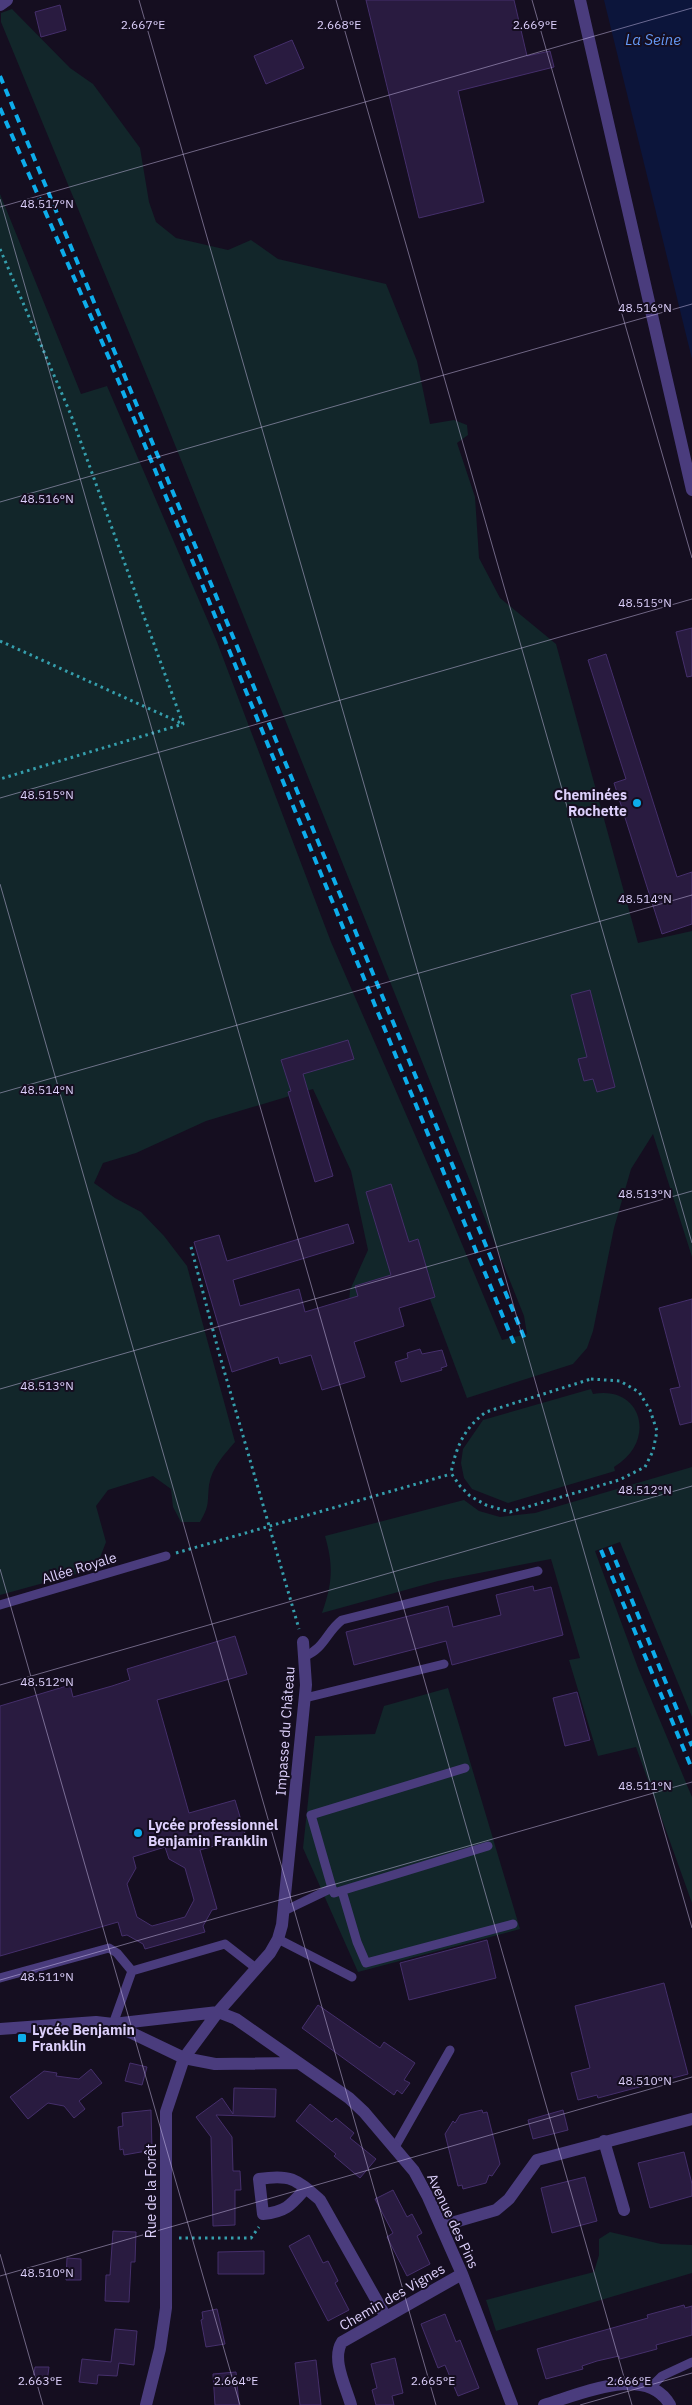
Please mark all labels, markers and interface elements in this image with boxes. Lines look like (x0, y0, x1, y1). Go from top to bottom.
text: 2.667°E (121, 17, 165, 32)
text: 2.668°E (317, 17, 361, 32)
text: 2.669°E (513, 17, 557, 32)
water label: La Seine (625, 30, 681, 49)
text: 48.517°N (20, 196, 74, 211)
text: 48.516°N (618, 300, 672, 315)
text: 48.516°N (20, 491, 74, 506)
text: 48.515°N (618, 595, 672, 610)
place label: Cheminées Rochette (554, 786, 627, 820)
text: 48.515°N (20, 787, 74, 802)
marker: Cheminées Rochette (631, 797, 643, 809)
text: 48.514°N (618, 891, 672, 906)
text: 48.514°N (20, 1082, 74, 1097)
text: 48.513°N (618, 1186, 672, 1201)
text: 48.513°N (20, 1378, 74, 1393)
text: 48.512°N (618, 1482, 672, 1497)
street label: Allée Royale (39, 1548, 119, 1588)
street label: Impasse du Château (272, 1666, 298, 1796)
text: 48.512°N (20, 1674, 74, 1689)
text: 48.511°N (618, 1778, 672, 1793)
place label: Lycée professionnel Benjamin Franklin (148, 1816, 278, 1850)
marker: Lycée professionnel Benjamin Franklin (132, 1827, 144, 1839)
text: 48.511°N (20, 1969, 74, 1984)
place label: Lycée Benjamin Franklin (32, 2021, 135, 2055)
marker: Lycée Benjamin Franklin (16, 2032, 28, 2044)
text: 48.510°N (618, 2073, 672, 2088)
street label: Rue de la Forêt (142, 2144, 160, 2238)
street label: Avenue des Pins (423, 2171, 483, 2272)
street label: Chemin des Vignes (336, 2259, 448, 2335)
text: 48.510°N (20, 2265, 74, 2280)
text: 2.663°E (18, 2373, 62, 2388)
text: 2.664°E (214, 2373, 258, 2388)
text: 2.665°E (411, 2373, 455, 2388)
text: 2.666°E (607, 2373, 651, 2388)

